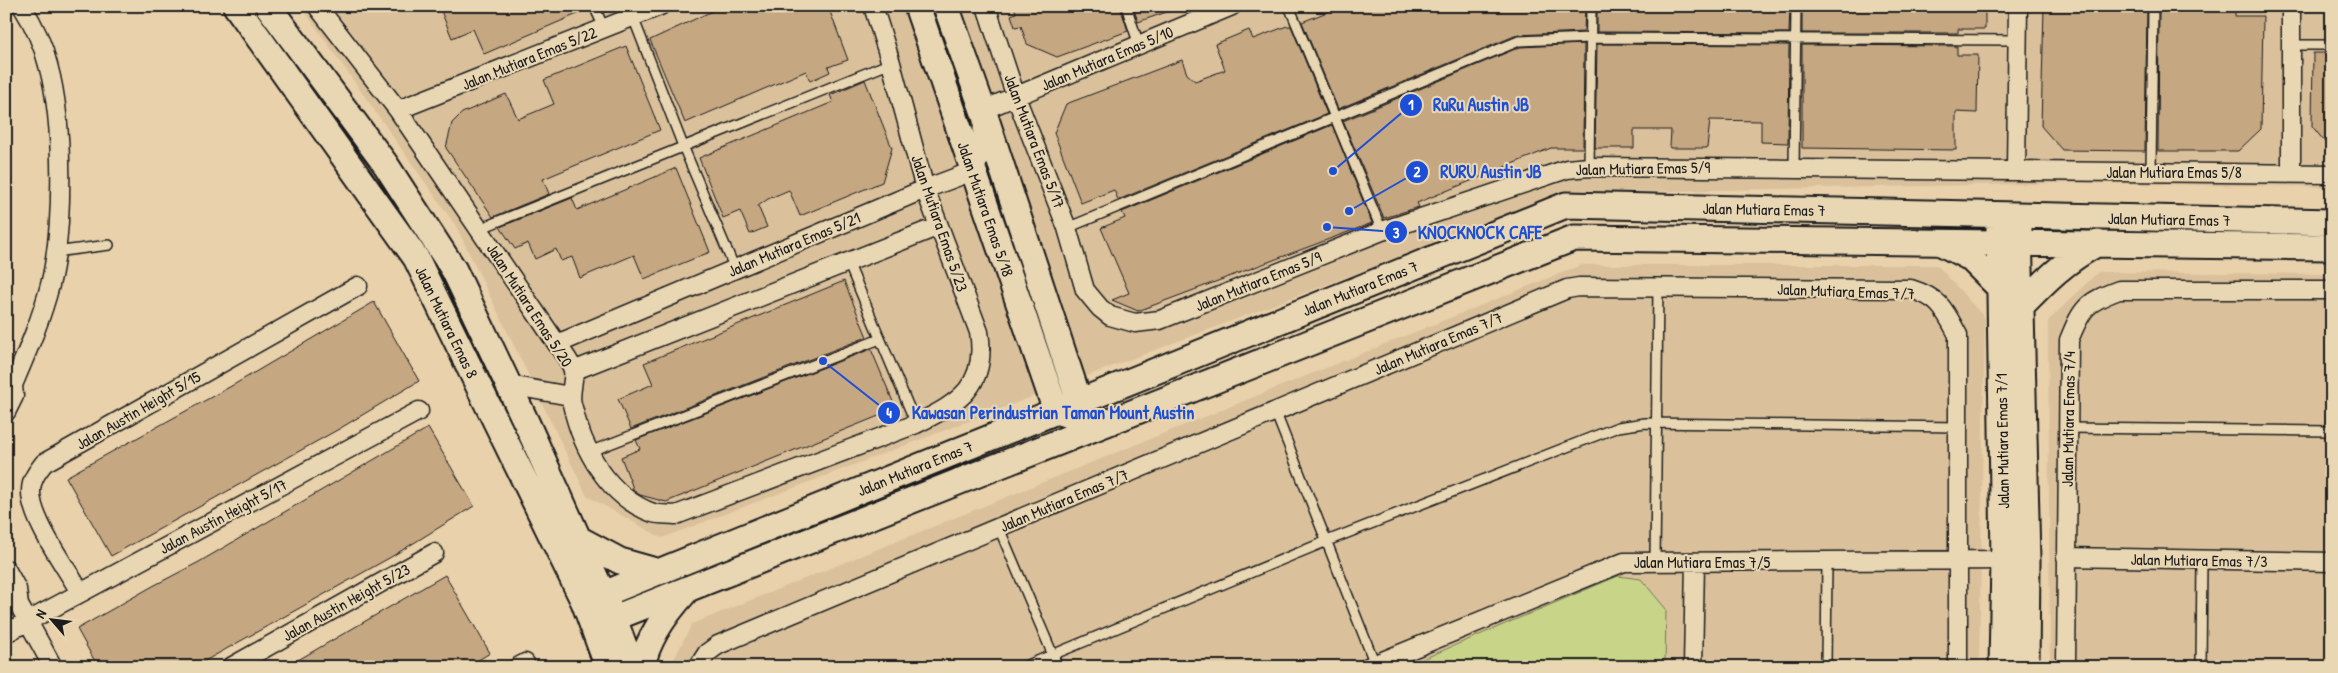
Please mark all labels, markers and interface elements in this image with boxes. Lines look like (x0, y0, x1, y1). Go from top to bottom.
street label: Jalan Mutiara Emas 5/10 (1038, 20, 1176, 96)
street label: Jalan Mutiara Emas 5/22 (458, 21, 600, 95)
street label: Jalan Mutiara Emas 5/17 (999, 71, 1071, 211)
callout: RuRu Austin JB (1398, 89, 1539, 122)
text: RuRu Austin JB (1433, 92, 1529, 117)
text: 1 (1408, 94, 1414, 115)
street label: Jalan Mutiara Emas 5/18 (953, 139, 1019, 279)
street label: Jalan Mutiara Emas 5/23 (906, 152, 974, 294)
callout: RURU Austin JB (1405, 156, 1551, 189)
street label: Jalan Mutiara Emas 5/9 (1576, 156, 1711, 180)
text: RURU Austin JB (1440, 159, 1542, 184)
text: 2 (1413, 161, 1421, 182)
street label: Jalan Mutiara Emas 5/8 (2106, 161, 2242, 183)
street label: Jalan Mutiara Emas 7 (1702, 197, 1826, 221)
street label: Jalan Mutiara Emas 5/21 (724, 206, 864, 282)
street label: Jalan Mutiara Emas 7 (2107, 207, 2231, 231)
callout: KNOCKNOCK CAFE (1383, 216, 1553, 249)
text: KNOCKNOCK CAFE (1418, 220, 1543, 245)
text: 3 (1393, 222, 1400, 243)
street label: Jalan Mutiara Emas 5/20 (482, 239, 578, 371)
street label: Jalan Mutiara Emas 5/9 (1192, 246, 1325, 316)
street label: Jalan Mutiara Emas 7 (1299, 255, 1421, 321)
street label: Jalan Mutiara Emas 8 (410, 262, 484, 382)
street label: Jalan Mutiara Emas 7/7 (1777, 278, 1915, 304)
street label: Jalan Mutiara Emas 7/7 (1370, 306, 1506, 380)
street label: Jalan Mutiara Emas 7/4 (2056, 351, 2080, 487)
street label: Jalan Austin Height 5/15 (72, 365, 205, 455)
street label: Jalan Mutiara Emas 7/1 (1990, 373, 2014, 509)
callout: Kawasan Perindustrian Taman Mount Austin (876, 396, 1204, 429)
text: Kawasan Perindustrian Taman Mount Austin (912, 400, 1194, 425)
text: 4 (886, 402, 892, 423)
street label: Jalan Mutiara Emas 7 (854, 435, 976, 501)
street label: Jalan Mutiara Emas 7/7 (996, 463, 1132, 537)
street label: Jalan Austin Height 5/17 (155, 473, 291, 559)
street label: Jalan Mutiara Emas 7/3 (2130, 548, 2268, 572)
street label: Jalan Mutiara Emas 7/5 (1634, 551, 1771, 573)
street label: Jalan Austin Height 5/23 (278, 558, 414, 646)
north arrow (28, 596, 78, 646)
text: N (30, 605, 50, 621)

